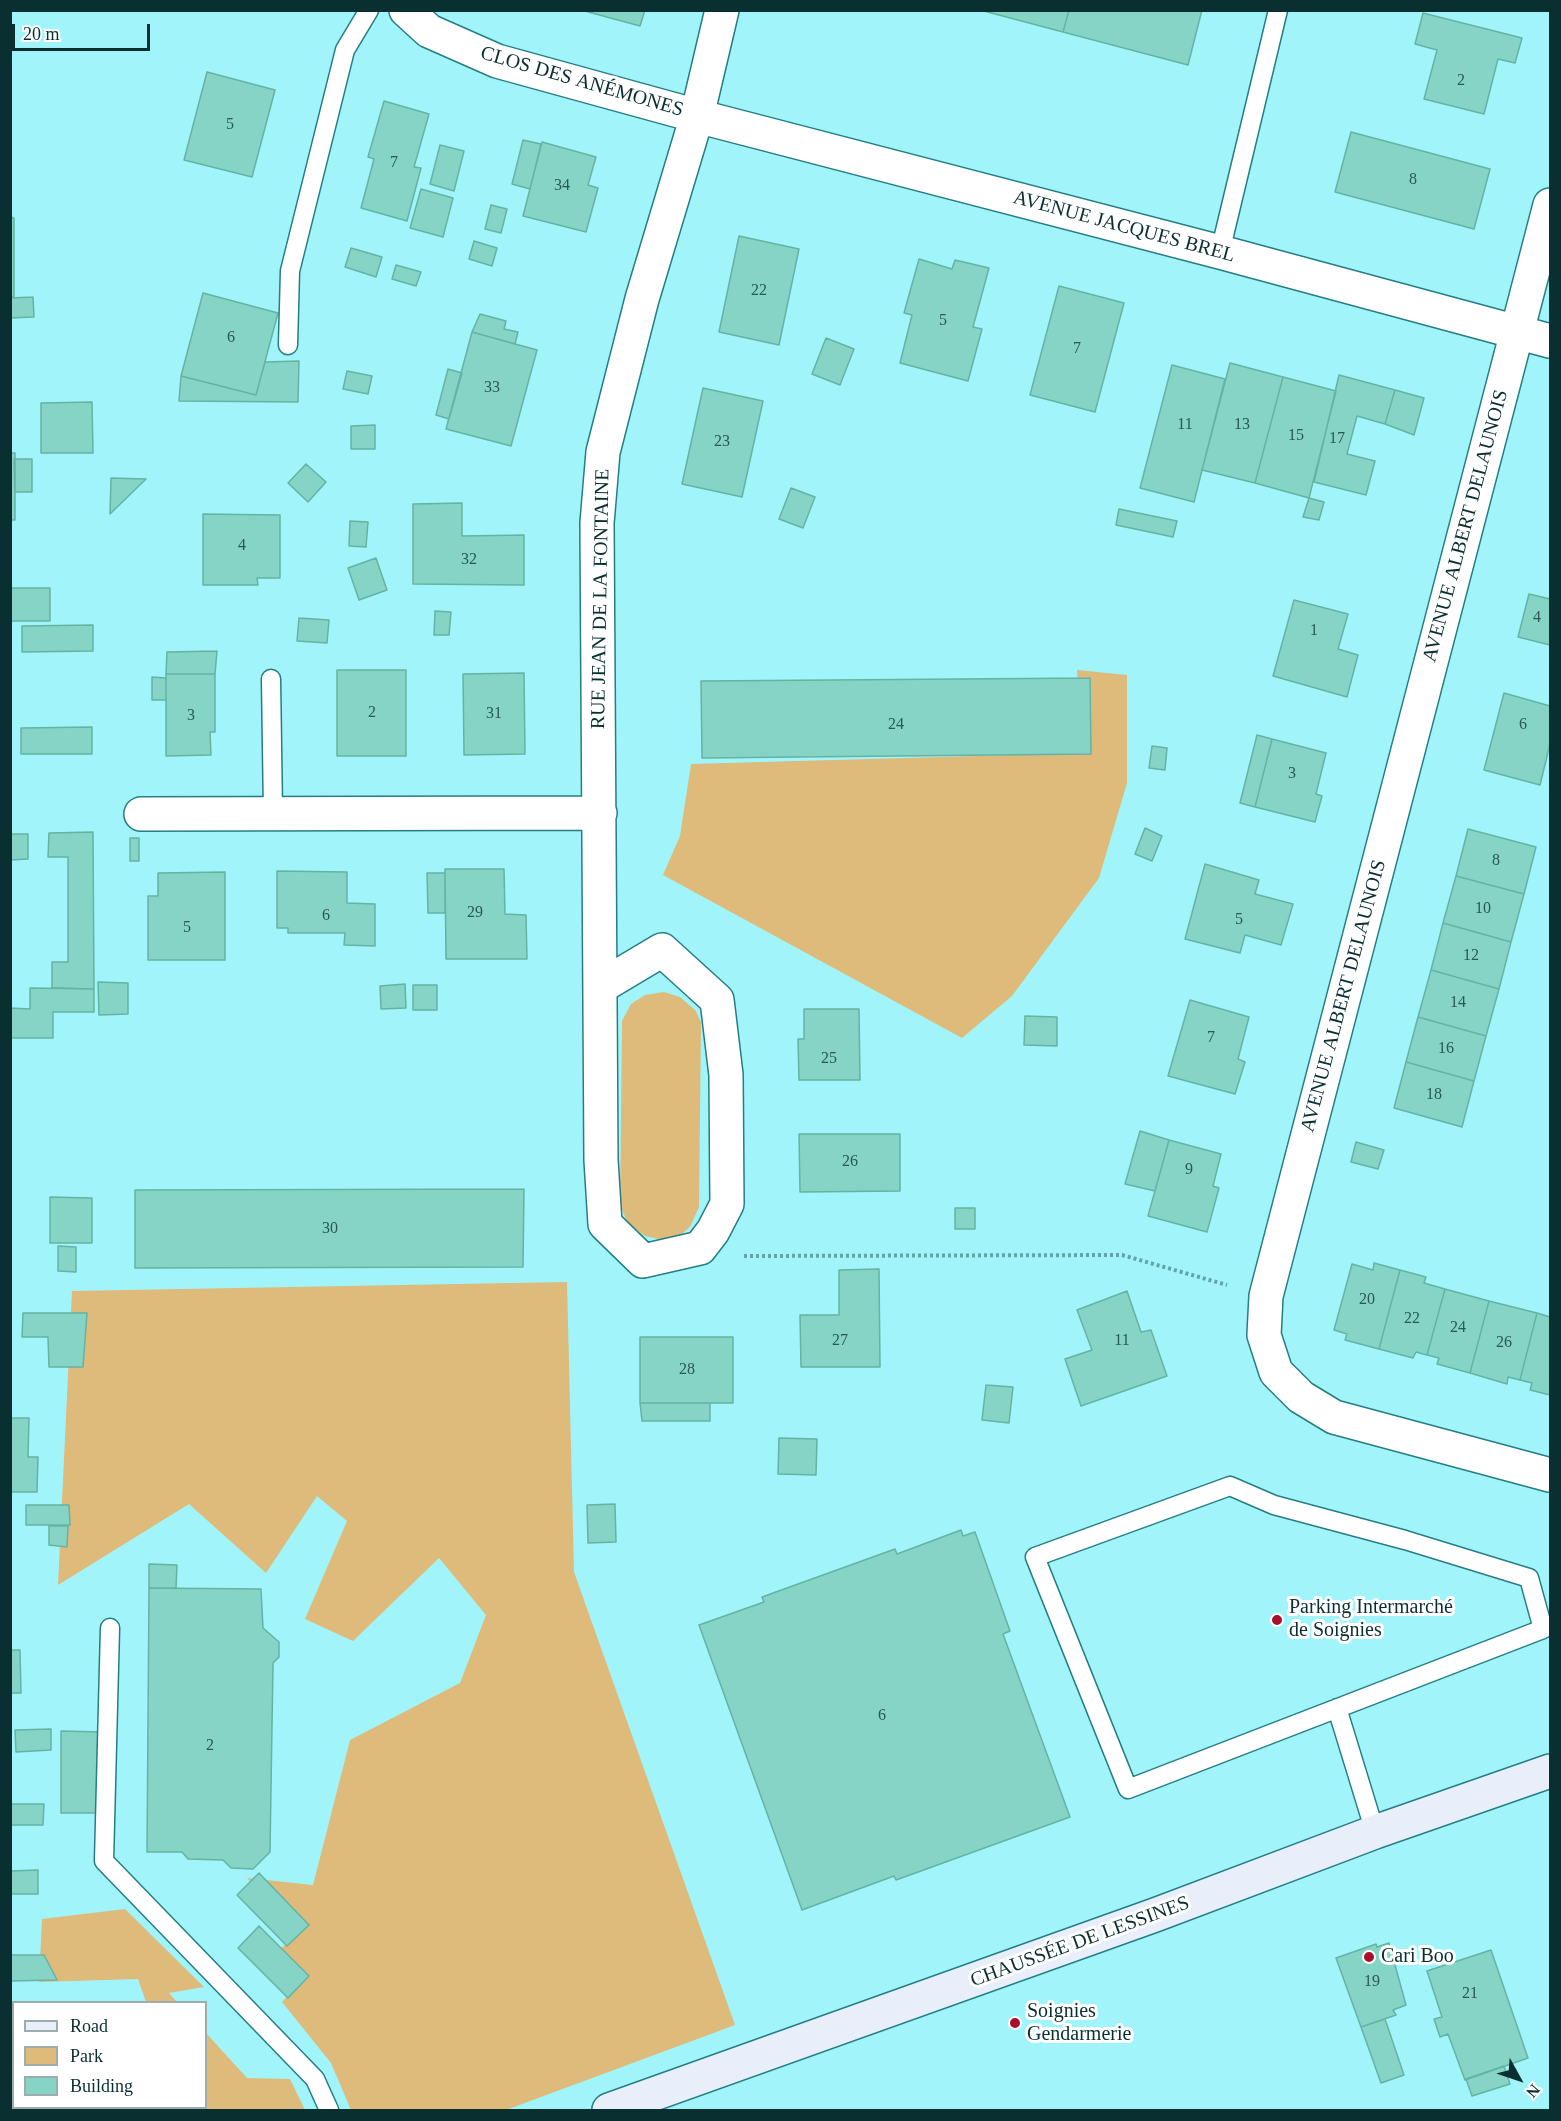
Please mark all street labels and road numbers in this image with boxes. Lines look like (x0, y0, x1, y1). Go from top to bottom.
street label: CLOS DES ANÉMONES (478, 42, 686, 122)
street label: AVENUE JACQUES BREL (1011, 186, 1237, 268)
street label: AVENUE ALBERT DELAUNOIS (1418, 387, 1514, 665)
street label: RUE JEAN DE LA FONTAINE (587, 469, 615, 729)
street label: AVENUE ALBERT DELAUNOIS (1296, 857, 1392, 1135)
street label: CHAUSSÉE DE LESSINES (967, 1891, 1193, 1993)

